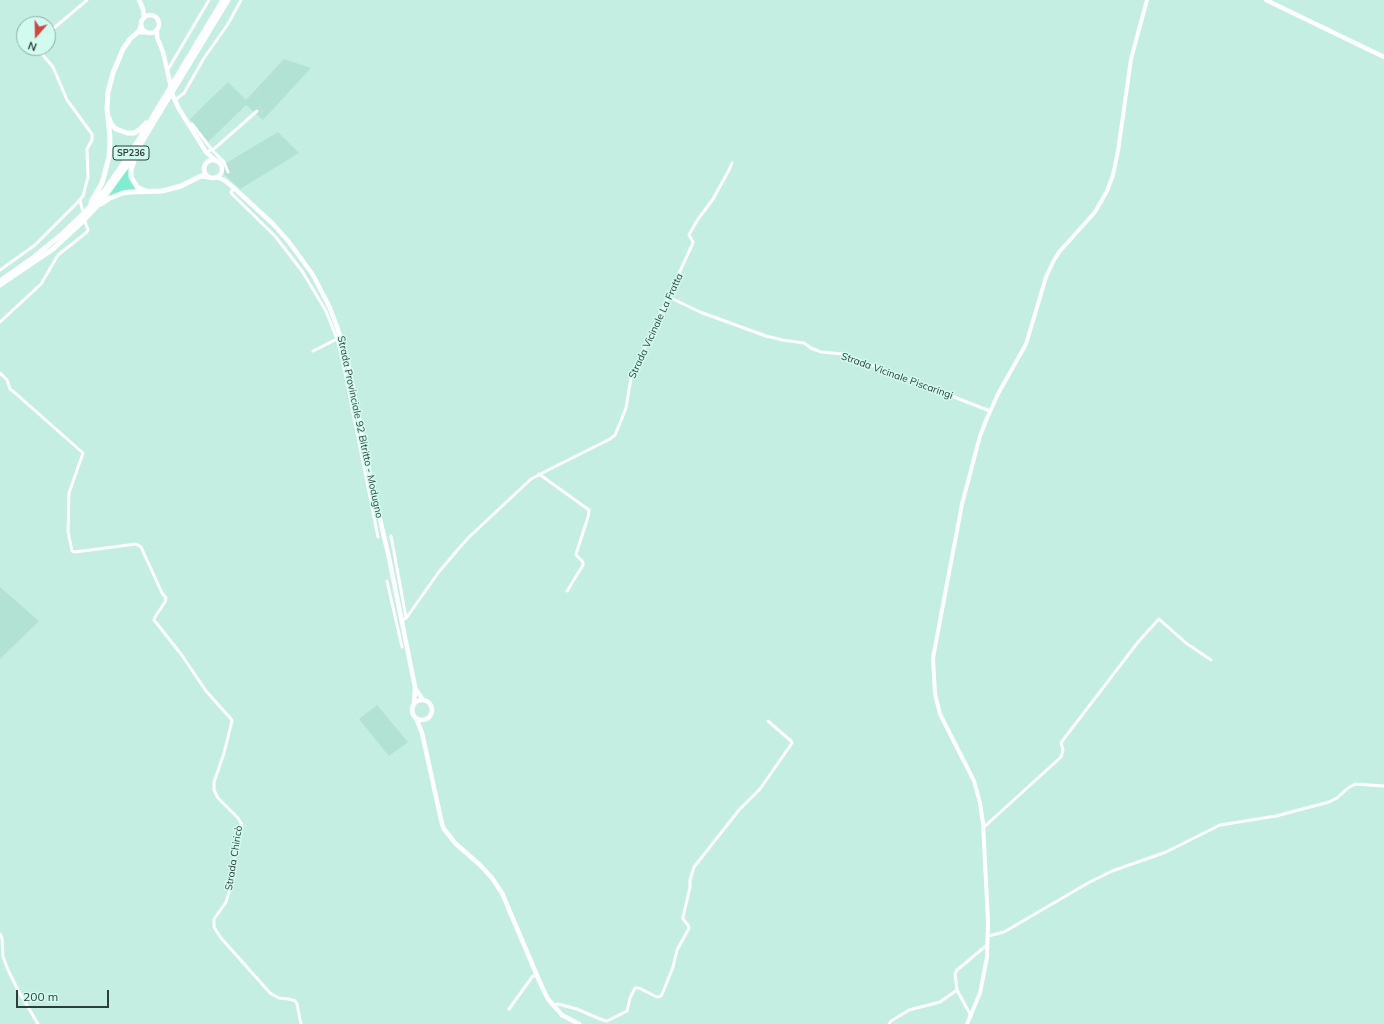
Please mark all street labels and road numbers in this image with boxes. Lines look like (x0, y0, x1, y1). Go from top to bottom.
road number: SP236 (113, 146, 149, 160)
street label: Strada Vicinale La Fratta (626, 271, 686, 381)
street label: Strada Provinciale 92 Bitritto - Modugno (335, 335, 385, 519)
street label: Strada Vicinale Piscaringi (840, 350, 954, 402)
street label: Strada Chiricò (223, 825, 245, 891)

